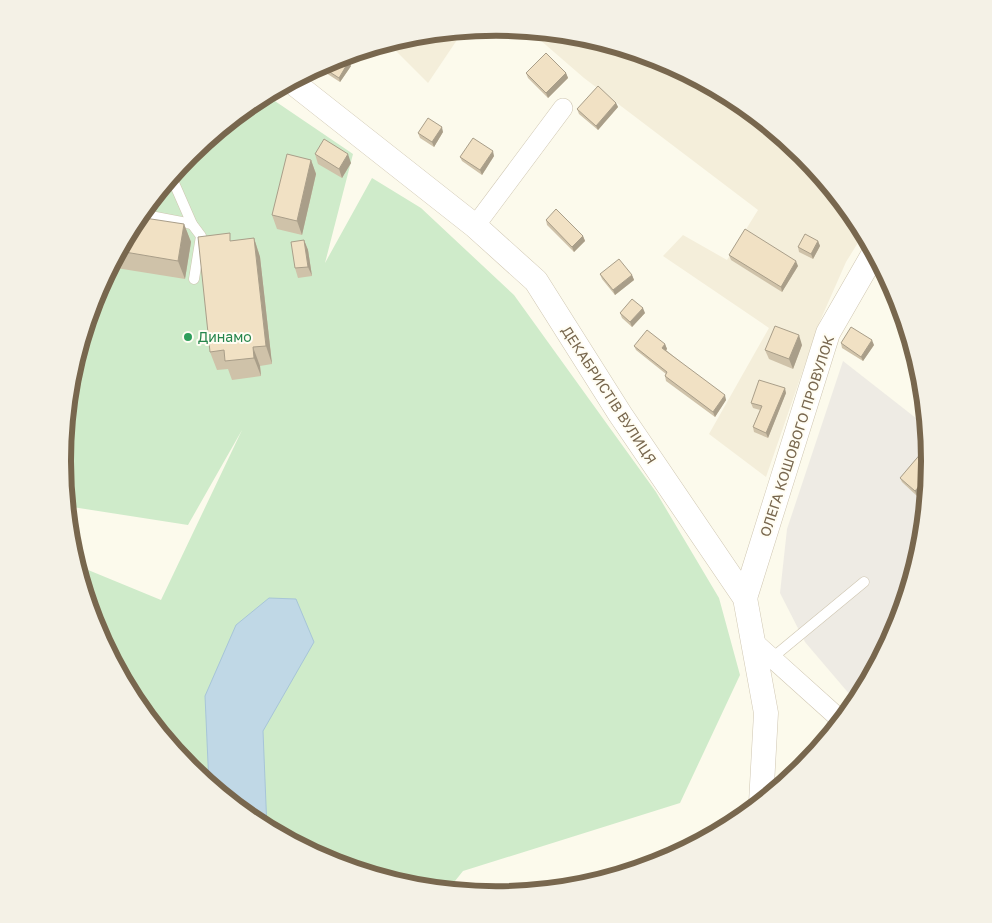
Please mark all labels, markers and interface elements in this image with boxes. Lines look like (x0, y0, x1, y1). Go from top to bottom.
street label: ДЕКАБРИСТІВ ВУЛИЦЯ (558, 323, 660, 467)
place label: Динамо (198, 328, 252, 345)
marker: Динамо (182, 331, 194, 343)
street label: ОЛЕГА КОШОВОГО ПРОВУЛОК (756, 333, 837, 539)

